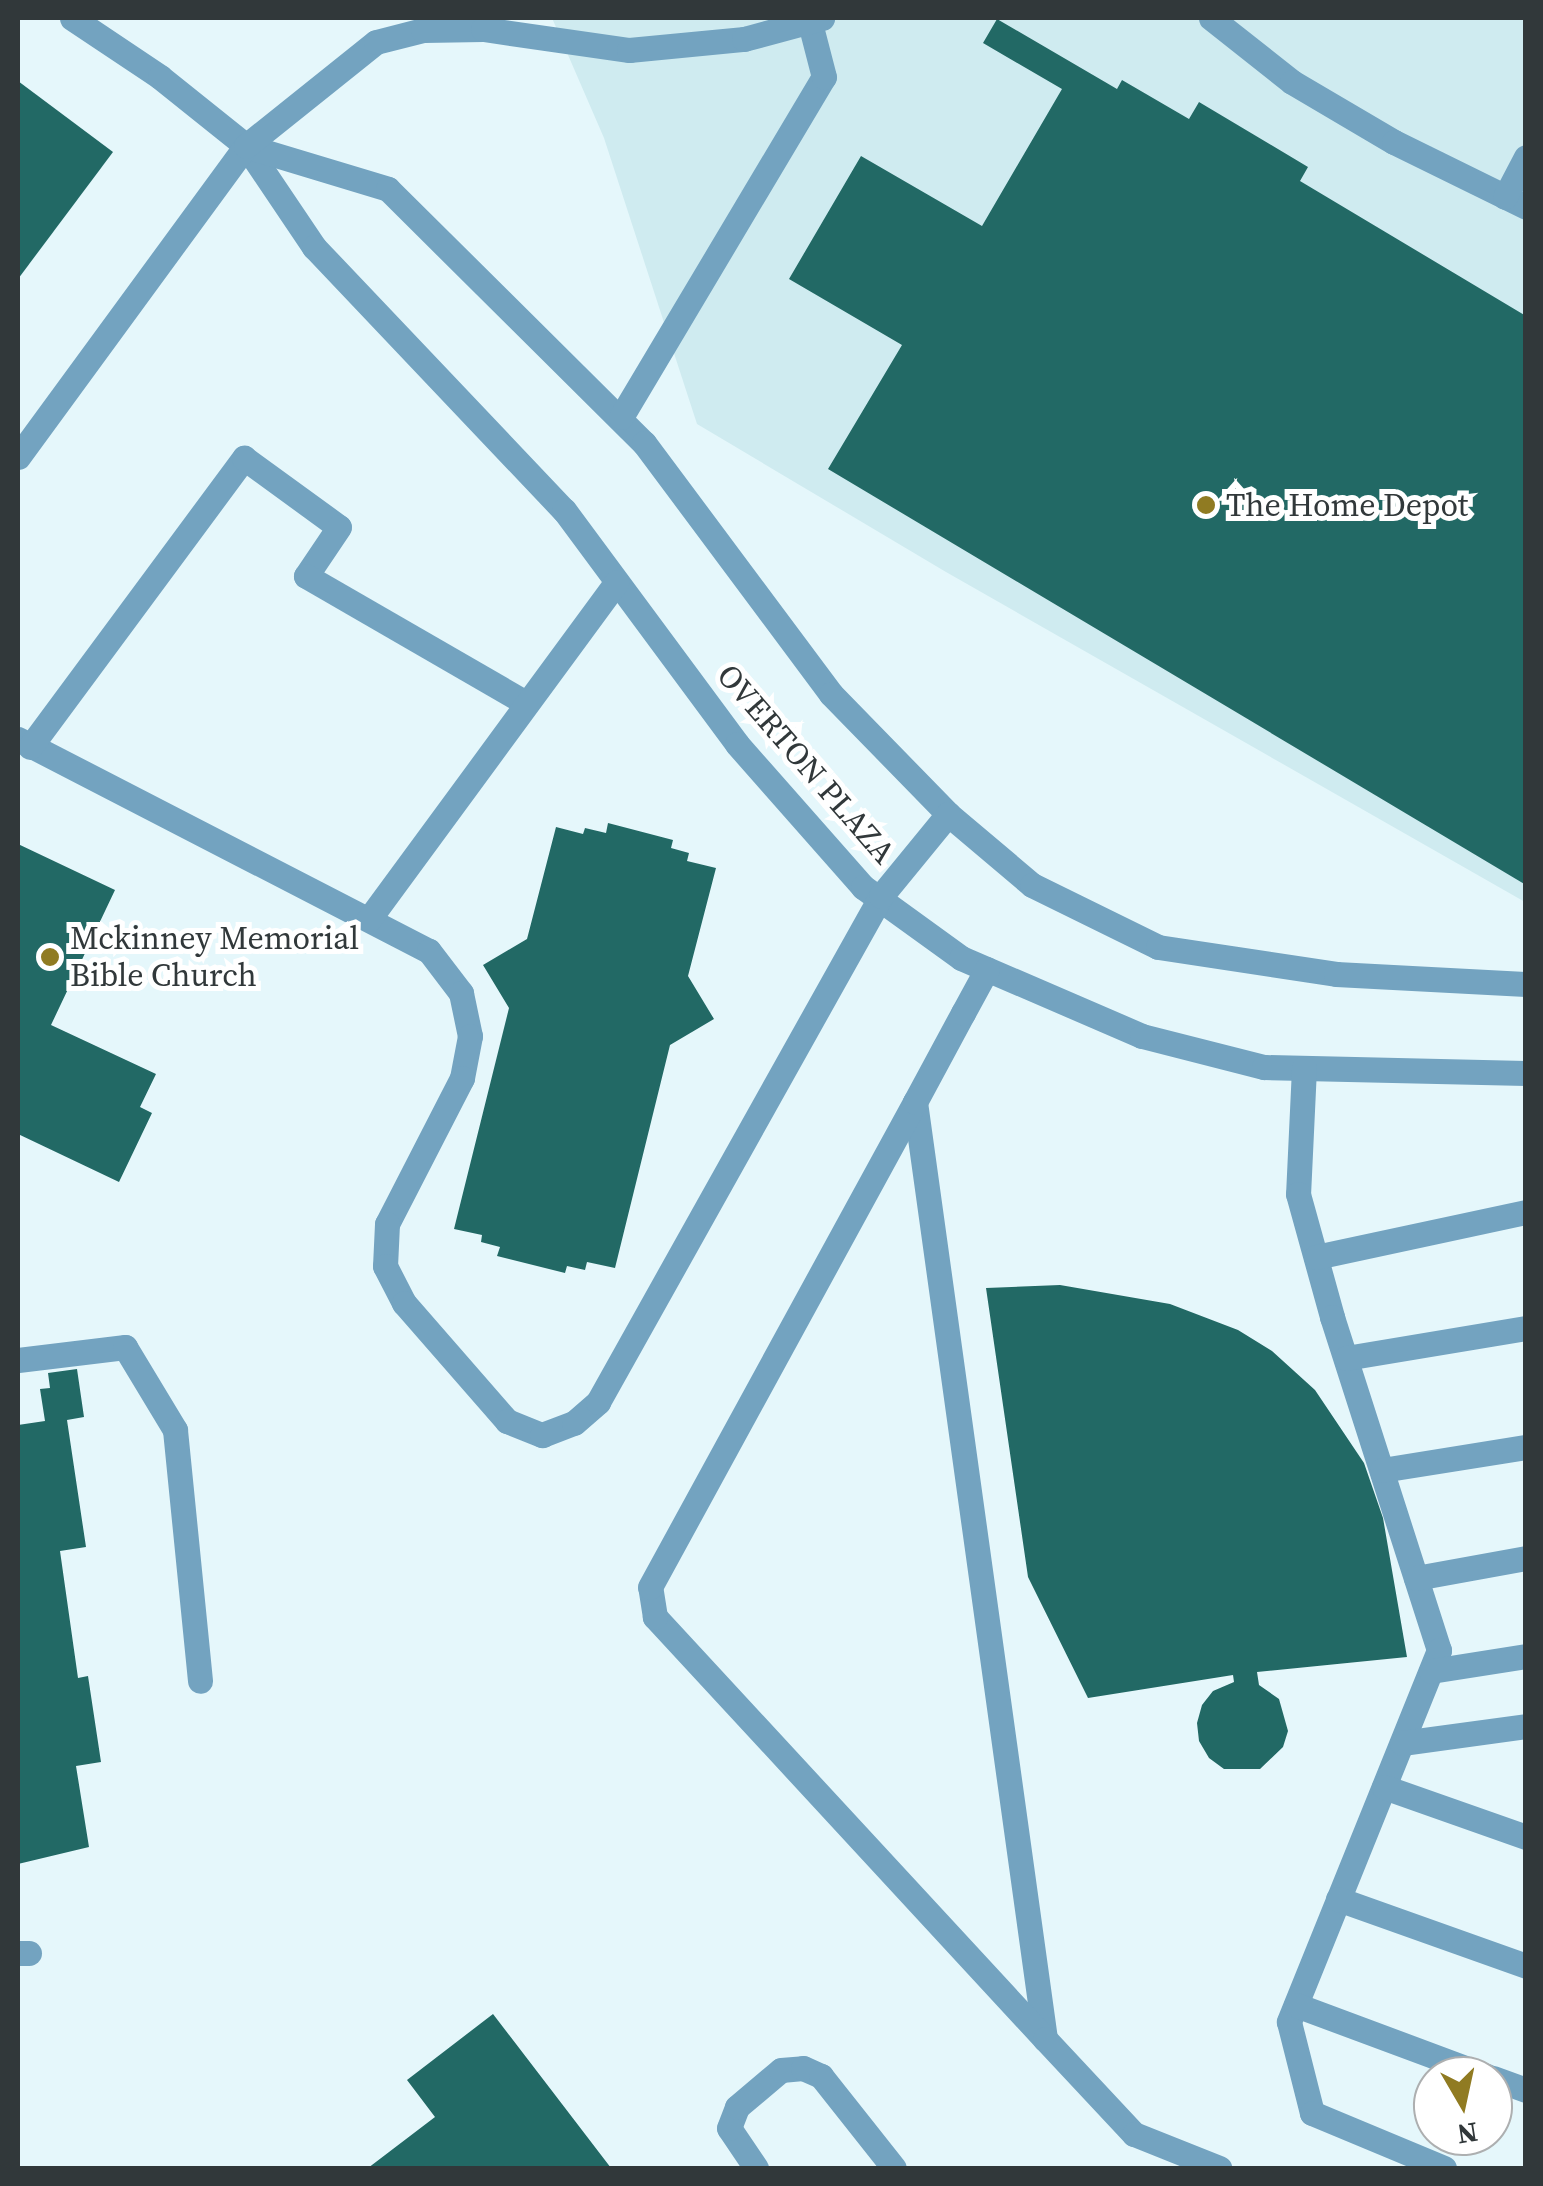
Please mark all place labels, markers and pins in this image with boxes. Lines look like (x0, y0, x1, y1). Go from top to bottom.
place label: The Home Depot (1226, 486, 1468, 524)
marker: The Home Depot (1195, 494, 1217, 516)
place label: Mckinney Memorial Bible Church (70, 920, 359, 995)
marker: Mckinney Memorial Bible Church (39, 946, 61, 968)

